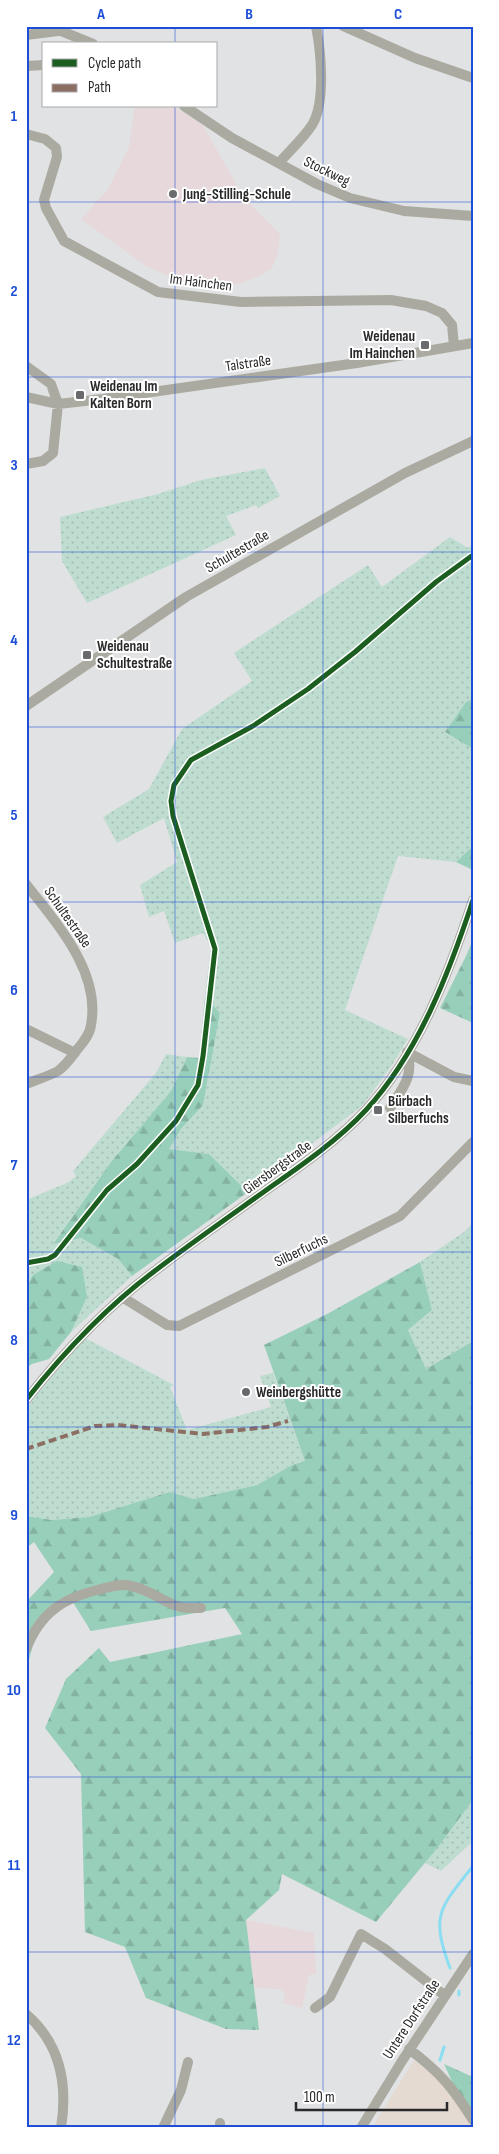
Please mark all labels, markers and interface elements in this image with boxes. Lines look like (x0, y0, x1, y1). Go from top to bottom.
text: A (96, 5, 105, 24)
text: B (245, 5, 253, 24)
text: C (394, 5, 402, 24)
legend (42, 42, 218, 108)
text: Cycle path (88, 54, 141, 73)
text: Path (88, 78, 111, 97)
text: 1 (11, 107, 18, 126)
street label: Stockweg (300, 152, 353, 191)
place label: Jung-Stilling-Schule (182, 185, 291, 204)
marker: Jung-Stilling-Schule (167, 188, 179, 200)
street label: Im Hainchen (169, 269, 233, 296)
text: 2 (10, 282, 18, 301)
place label: Weidenau Im Hainchen (349, 327, 415, 363)
marker: Weidenau Im Hainchen (419, 339, 431, 351)
street label: Talstraße (224, 351, 272, 376)
place label: Weidenau Im Kalten Born (90, 377, 158, 413)
marker: Weidenau Im Kalten Born (74, 389, 86, 401)
text: 3 (10, 456, 18, 475)
street label: Schultestraße (202, 526, 273, 577)
text: 4 (10, 631, 18, 650)
place label: Weidenau Schultestraße (97, 637, 172, 673)
marker: Weidenau Schultestraße (81, 649, 93, 661)
text: 5 (10, 806, 18, 825)
street label: Schultestraße (40, 883, 96, 952)
text: 6 (10, 981, 18, 1000)
place label: Bürbach Silberfuchs (388, 1092, 449, 1128)
marker: Bürbach Silberfuchs (372, 1104, 384, 1116)
street label: Giersbergstraße (239, 1136, 315, 1199)
text: 7 (11, 1156, 18, 1175)
street label: Silberfuchs (271, 1229, 331, 1272)
text: 8 (10, 1331, 18, 1350)
place label: Weinbergshütte (256, 1383, 341, 1402)
marker: Weinbergshütte (240, 1386, 252, 1398)
text: 9 (10, 1506, 18, 1525)
text: 10 (7, 1681, 21, 1700)
text: 11 (8, 1856, 21, 1875)
street label: Untere Dorfstraße (379, 1976, 444, 2063)
text: 12 (7, 2031, 21, 2050)
scale bar (296, 2079, 448, 2111)
text: 100 m (304, 2088, 335, 2107)

